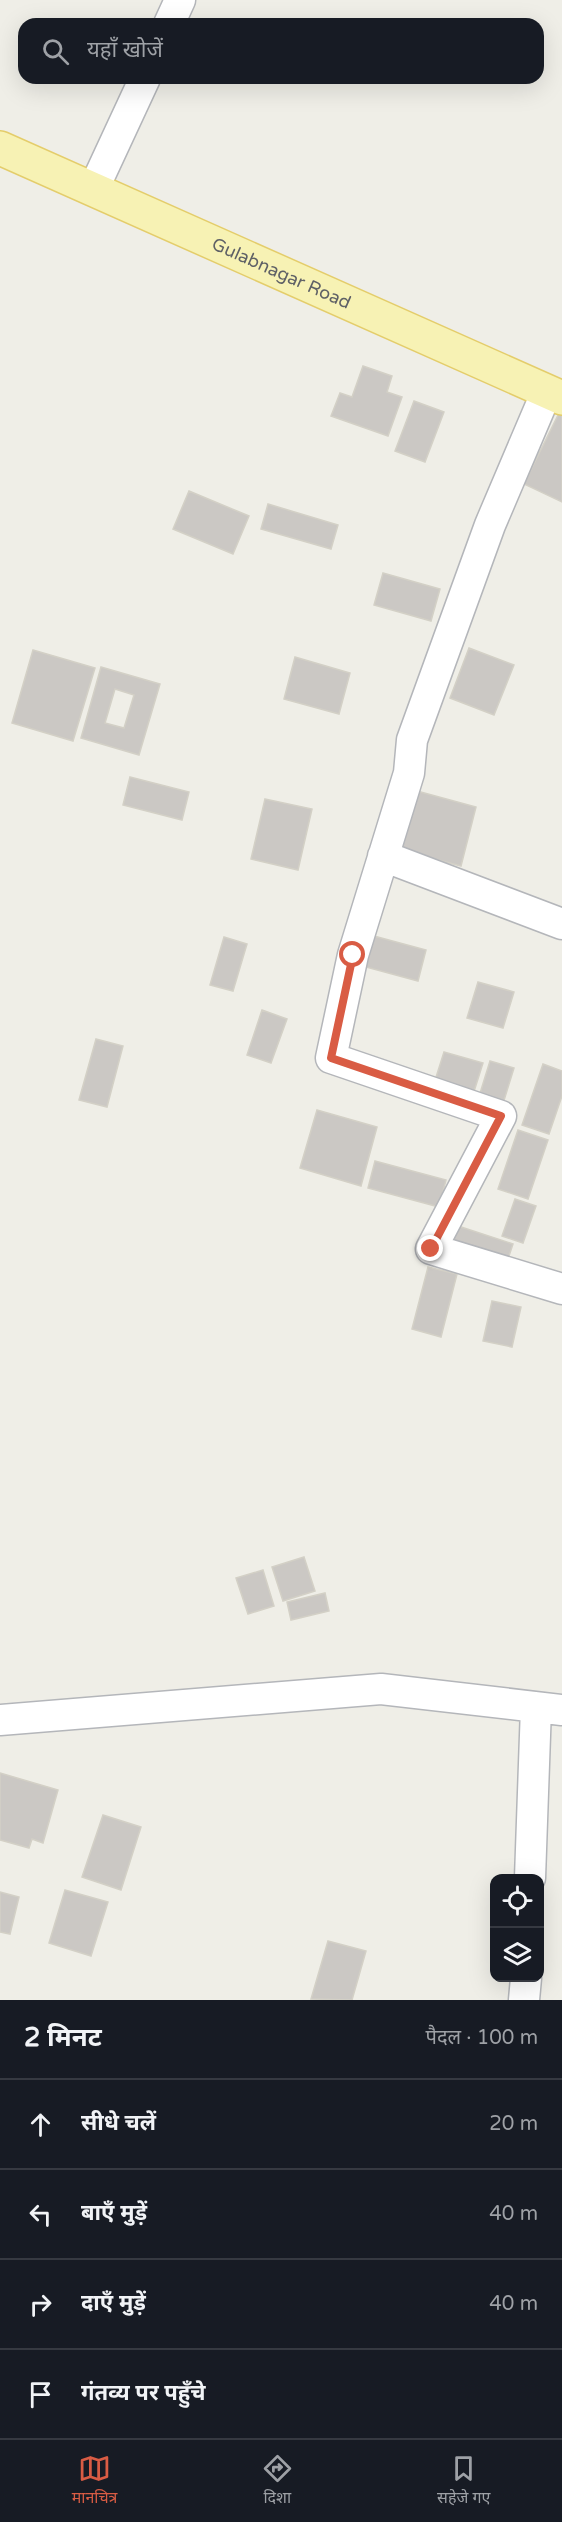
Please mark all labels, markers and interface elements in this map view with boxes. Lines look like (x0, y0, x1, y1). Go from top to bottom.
search box (18, 18, 544, 84)
icon: search (39, 35, 72, 68)
text: यहाँ खोजें (87, 37, 163, 63)
street label: Gulabnagar Road (208, 233, 354, 314)
route start (339, 941, 365, 967)
route end (417, 1235, 443, 1261)
map controls (490, 1874, 544, 1982)
button: locate (490, 1874, 544, 1928)
button: layers (490, 1928, 544, 1982)
text: 2 मिनट (24, 2022, 102, 2053)
text: पैदल · 100 m (426, 2026, 538, 2050)
icon: ahead (24, 2108, 57, 2141)
text: सीधे चलें (81, 2110, 156, 2136)
text: 20 m (489, 2112, 538, 2136)
icon: left (24, 2198, 57, 2231)
text: बाएँ मुड़ें (81, 2200, 147, 2226)
text: 40 m (489, 2202, 538, 2226)
icon: right (24, 2288, 57, 2321)
text: दाएँ मुड़ें (81, 2290, 146, 2316)
text: 40 m (489, 2292, 538, 2316)
icon: arrive (24, 2378, 57, 2411)
text: गंतव्य पर पहुँचे (81, 2380, 206, 2406)
tab: मानचित्र (72, 2452, 117, 2510)
tab: दिशा (261, 2452, 294, 2510)
tab: सहेजे गए (437, 2452, 490, 2510)

